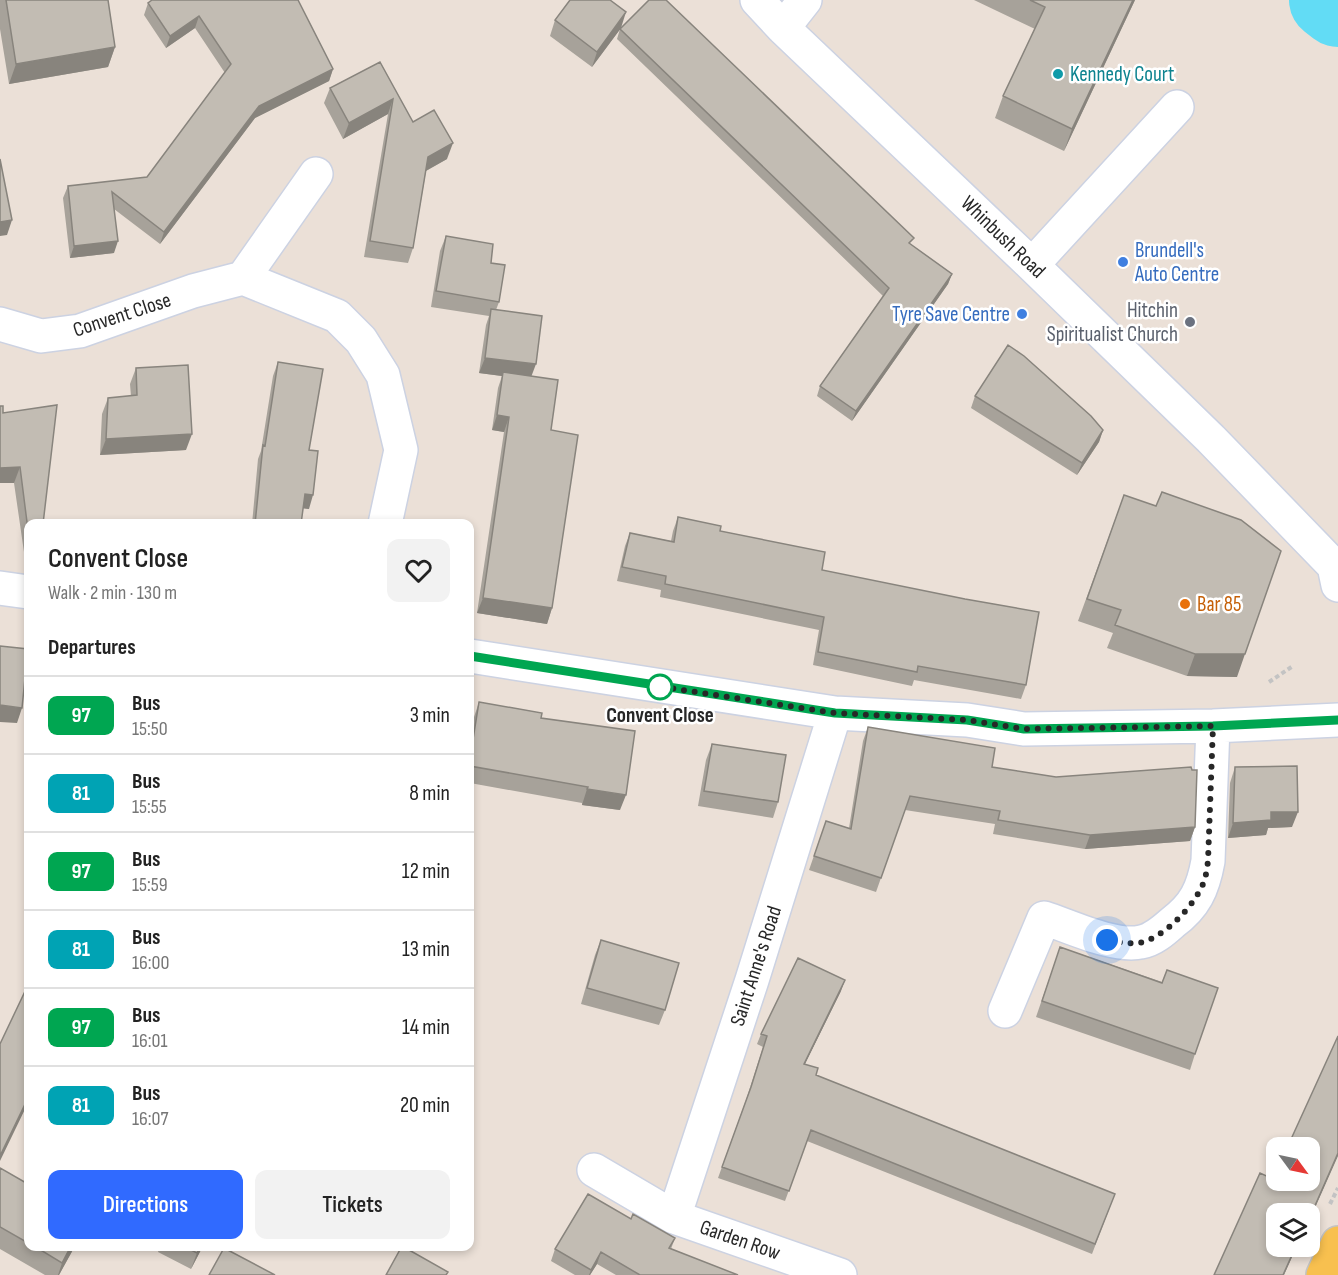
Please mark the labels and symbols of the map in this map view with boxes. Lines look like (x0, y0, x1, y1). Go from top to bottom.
place label: Kennedy Court (1070, 62, 1174, 87)
marker: Kennedy Court (1051, 67, 1065, 81)
street label: Whinbush Road (956, 191, 1050, 283)
place label: Brundell's Auto Centre (1134, 238, 1219, 287)
marker: Brundell's Auto Centre (1116, 255, 1130, 269)
street label: Convent Close (70, 287, 174, 343)
place label: Hitchin Spiritualist Church (1047, 298, 1178, 347)
place label: Tyre Save Centre (892, 302, 1010, 327)
marker: Tyre Save Centre (1015, 307, 1029, 321)
marker: Hitchin Spiritualist Church (1183, 315, 1197, 329)
place label: Bar 85 (1197, 592, 1241, 617)
marker: Bar 85 (1178, 597, 1192, 611)
marker: Convent Close (647, 674, 673, 700)
place label: Convent Close (606, 703, 714, 728)
street label: Saint Anne's Road (725, 903, 787, 1029)
your location (1092, 925, 1122, 955)
north arrow (1266, 1137, 1320, 1191)
street label: Garden Row (696, 1215, 784, 1265)

